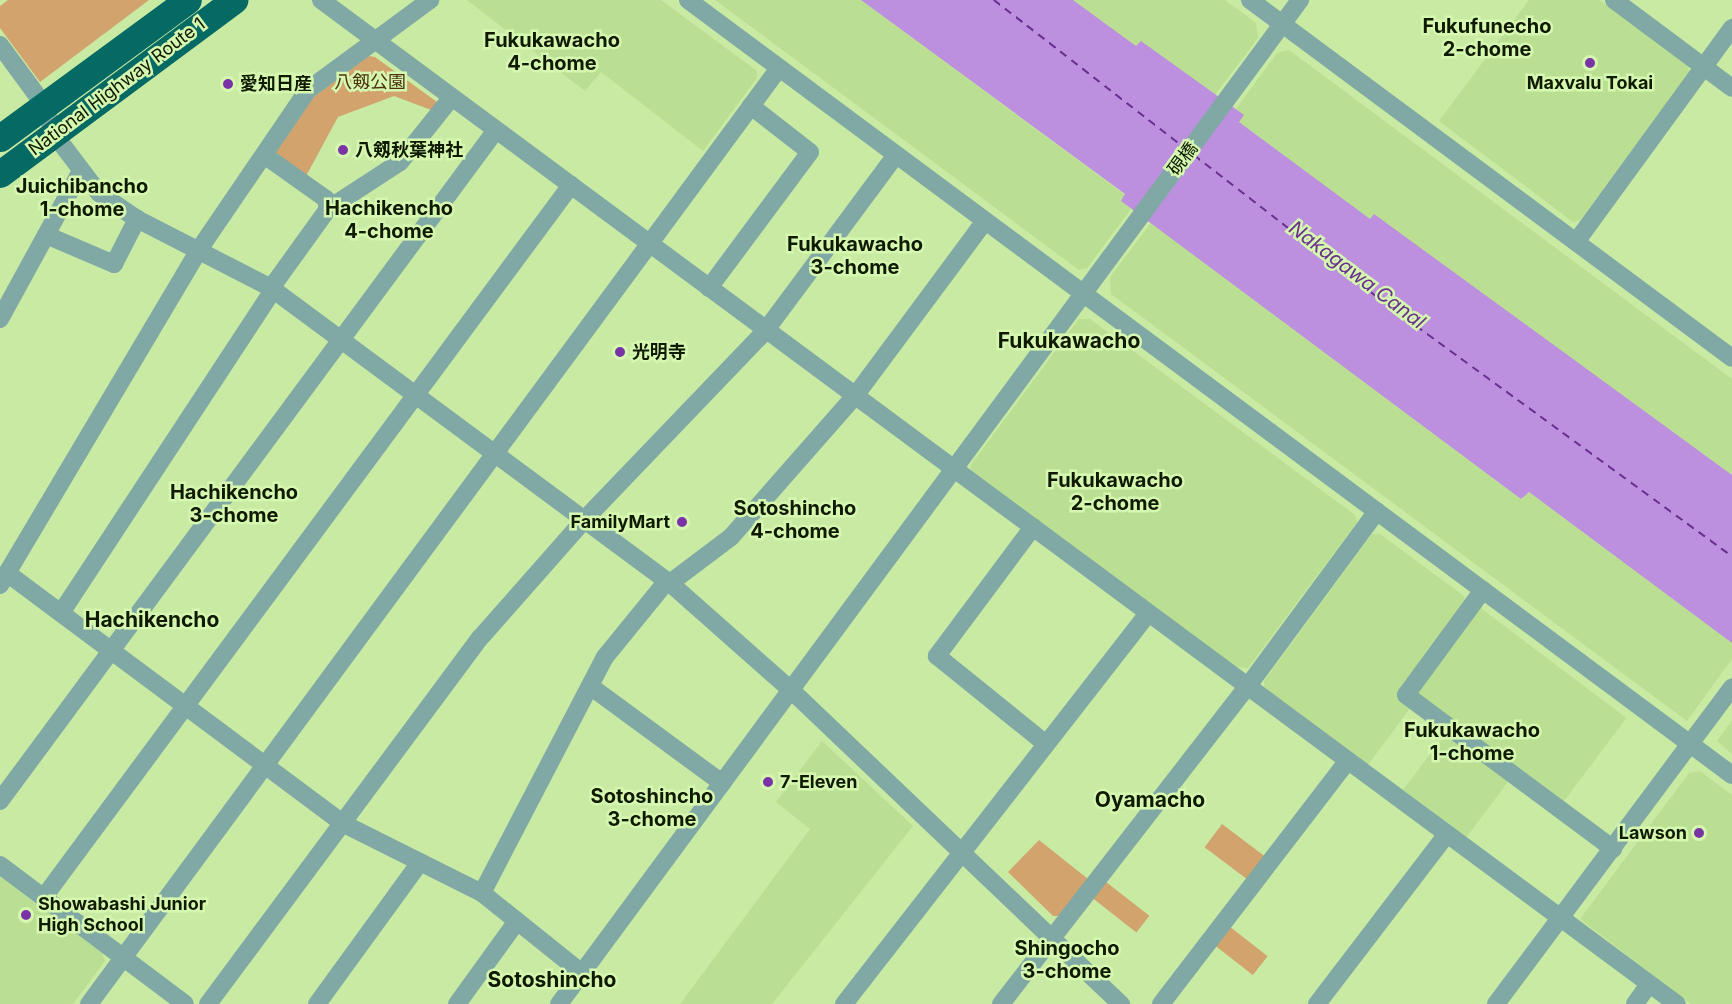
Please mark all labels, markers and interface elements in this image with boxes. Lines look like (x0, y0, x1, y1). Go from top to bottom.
street label: National Highway Route 1 (24, 14, 210, 160)
district label: Fukufunecho 2-chome (1423, 15, 1551, 62)
district label: Fukukawacho 4-chome (484, 28, 620, 75)
marker: Maxvalu Tokai (1583, 56, 1597, 70)
park label: 八剱公園 (334, 71, 406, 93)
place label: Maxvalu Tokai (1527, 72, 1653, 94)
place label: 愛知日産 (240, 73, 312, 95)
marker: 愛知日産 (221, 77, 235, 91)
street label: 硯橋 (1164, 138, 1202, 180)
place label: 八剱秋葉神社 (355, 139, 463, 161)
marker: 八剱秋葉神社 (336, 143, 350, 157)
district label: Juichibancho 1-chome (16, 174, 148, 221)
district label: Hachikencho 4-chome (325, 196, 453, 243)
water label: Nakagawa Canal (1284, 216, 1430, 334)
district label: Fukukawacho 3-chome (787, 232, 923, 279)
district label: Fukukawacho (998, 328, 1140, 354)
place label: 光明寺 (632, 341, 686, 363)
marker: 光明寺 (613, 345, 627, 359)
district label: Fukukawacho 2-chome (1047, 469, 1183, 516)
district label: Hachikencho 3-chome (170, 481, 298, 528)
district label: Sotoshincho 4-chome (734, 497, 856, 544)
place label: FamilyMart (571, 511, 670, 533)
marker: FamilyMart (675, 515, 689, 529)
district label: Hachikencho (85, 607, 219, 633)
district label: Fukukawacho 1-chome (1404, 719, 1540, 766)
place label: 7-Eleven (780, 771, 857, 793)
marker: 7-Eleven (761, 775, 775, 789)
district label: Sotoshincho 3-chome (591, 784, 713, 831)
district label: Oyamacho (1095, 787, 1205, 813)
place label: Lawson (1619, 822, 1687, 844)
marker: Lawson (1692, 826, 1706, 840)
place label: Showabashi Junior High School (38, 894, 206, 936)
marker: Showabashi Junior High School (19, 908, 33, 922)
district label: Shingocho 3-chome (1015, 936, 1119, 983)
district label: Sotoshincho (488, 967, 616, 993)

